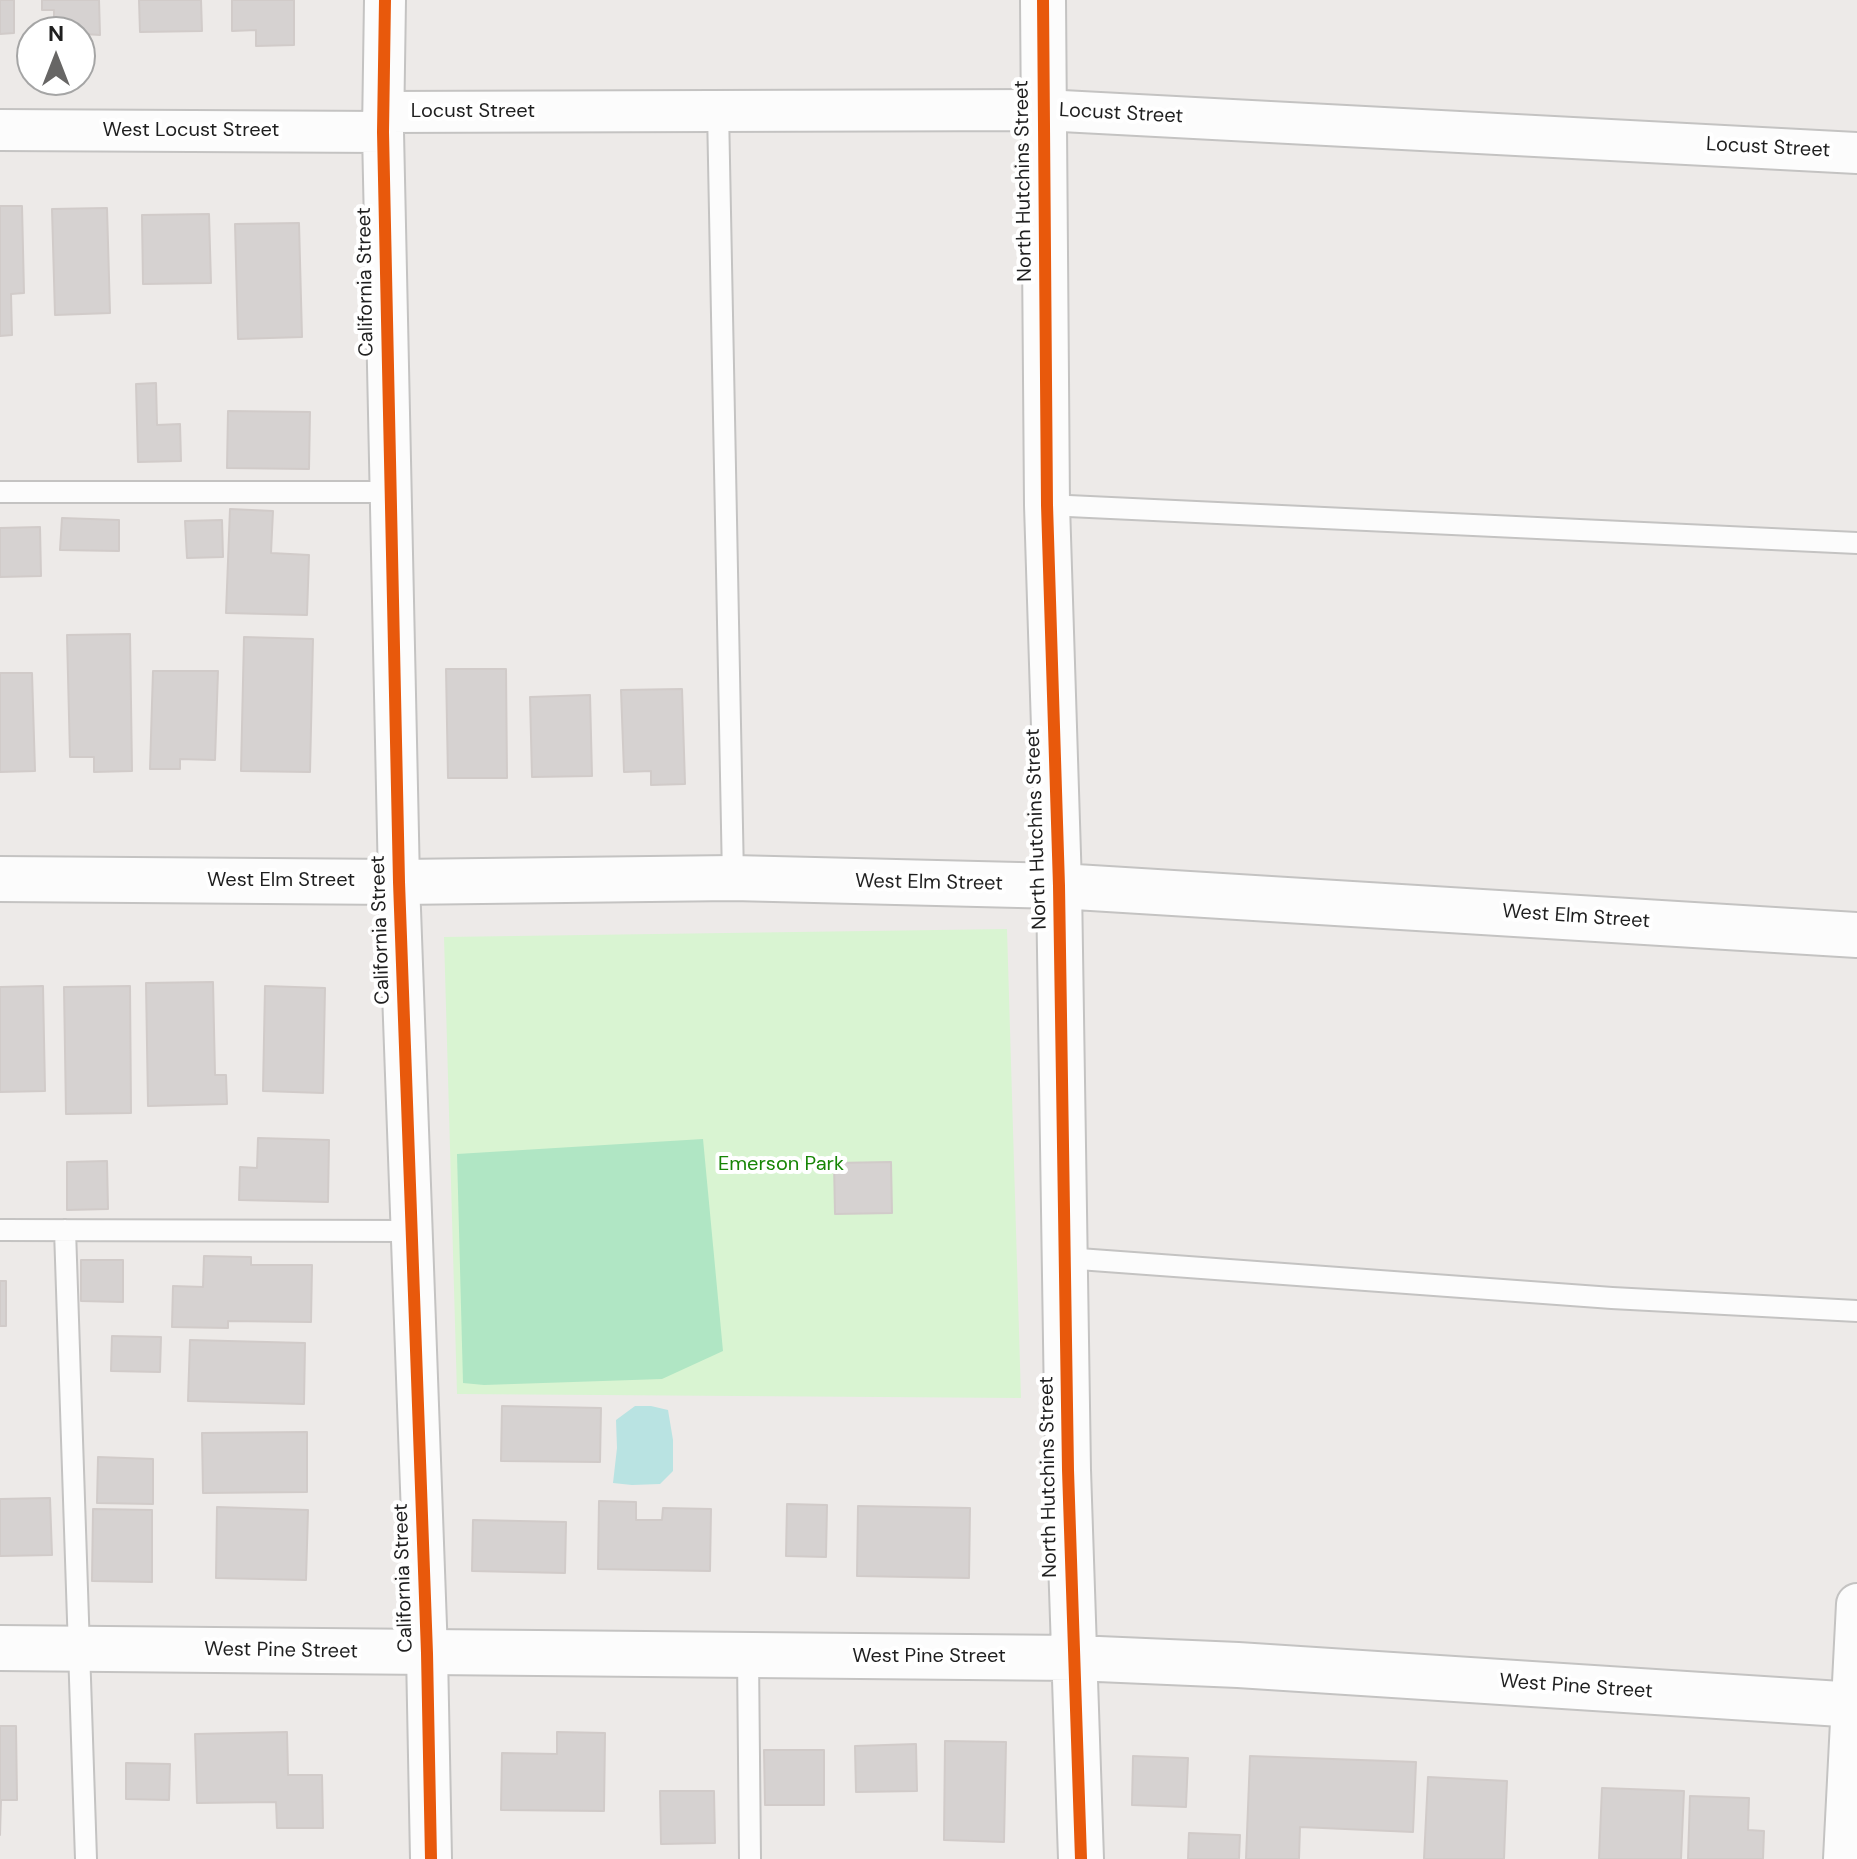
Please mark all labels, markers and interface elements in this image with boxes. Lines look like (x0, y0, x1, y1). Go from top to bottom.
north arrow (16, 16, 96, 96)
text: N (48, 19, 64, 48)
street label: North Hutchins Street (1010, 80, 1038, 282)
street label: Locust Street (1058, 99, 1184, 129)
street label: Locust Street (411, 100, 535, 124)
street label: West Locust Street (103, 119, 279, 143)
street label: Locust Street (1705, 133, 1831, 163)
street label: California Street (353, 207, 379, 357)
street label: North Hutchins Street (1021, 728, 1053, 930)
street label: California Street (366, 855, 396, 1005)
street label: West Elm Street (207, 869, 355, 893)
street label: West Elm Street (855, 870, 1003, 896)
street label: West Elm Street (1501, 900, 1651, 934)
park label: Emerson Park (718, 1153, 844, 1177)
street label: North Hutchins Street (1035, 1376, 1063, 1578)
street label: California Street (389, 1503, 419, 1653)
street label: West Pine Street (204, 1638, 358, 1664)
street label: West Pine Street (852, 1645, 1006, 1669)
street label: West Pine Street (1499, 1670, 1653, 1704)

